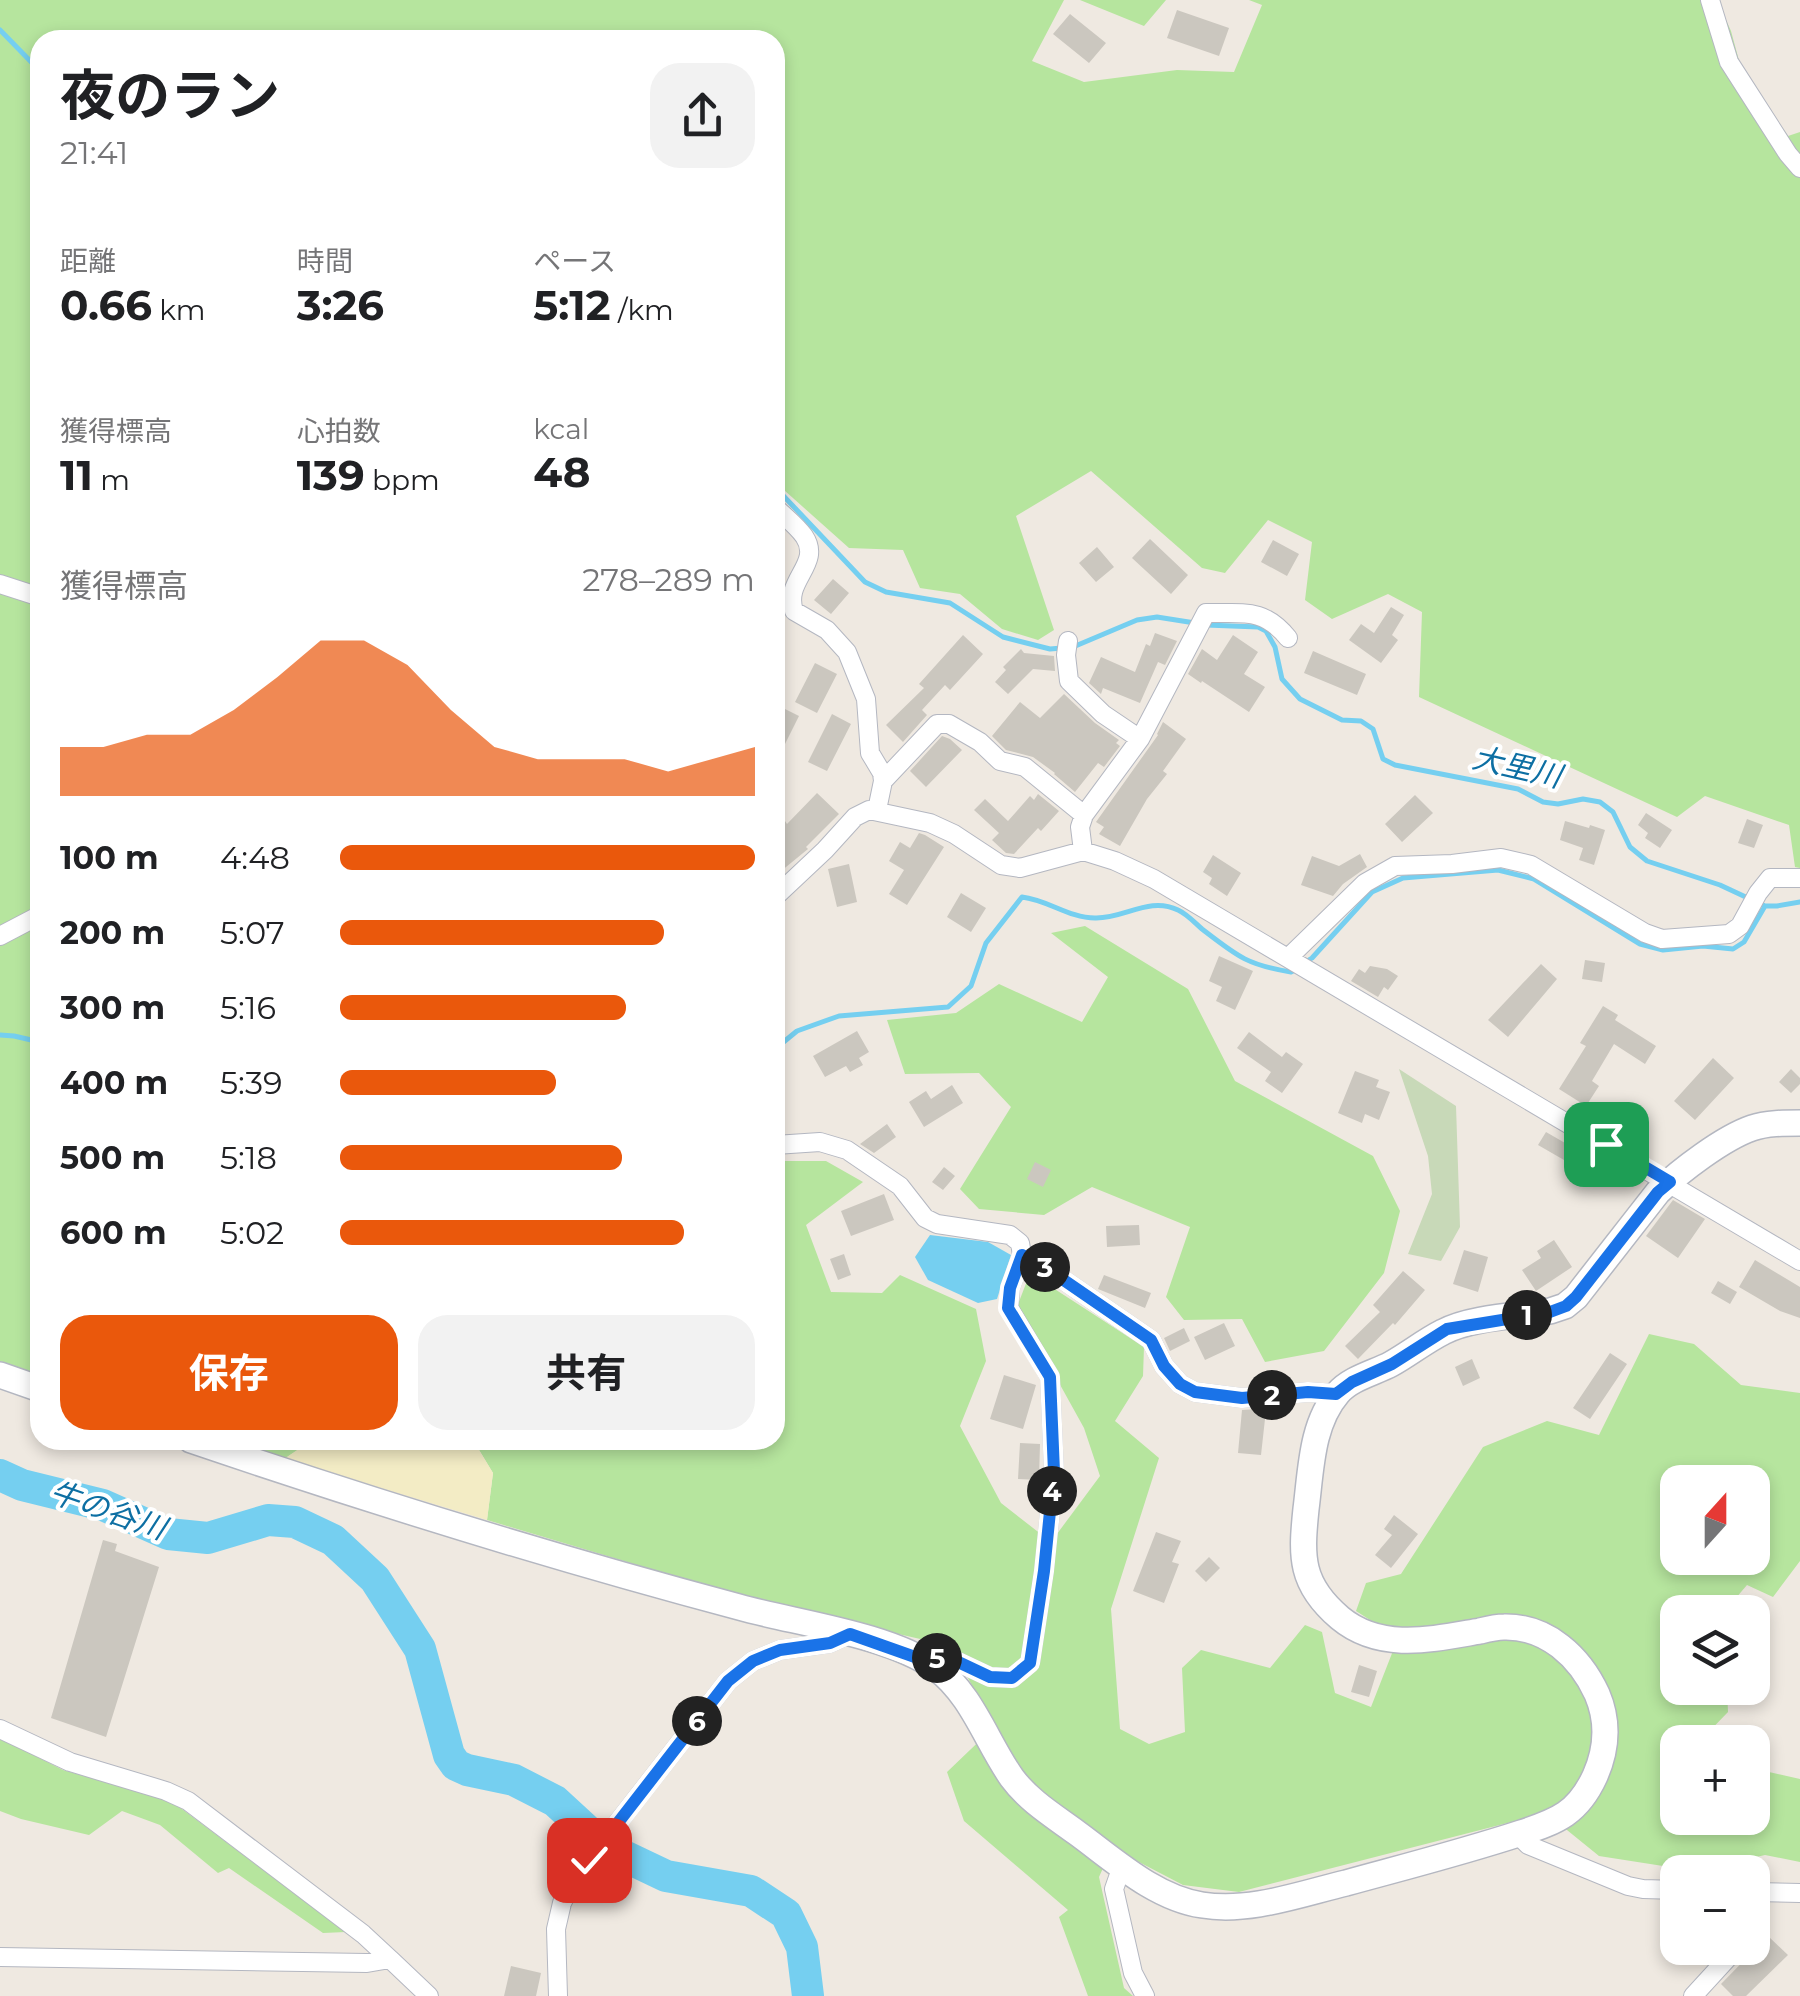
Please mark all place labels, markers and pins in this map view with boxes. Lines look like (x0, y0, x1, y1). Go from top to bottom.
pin (1564, 1102, 1649, 1187)
pin: 3 (1020, 1242, 1070, 1292)
pin: 1 (1502, 1290, 1552, 1340)
pin: 2 (1247, 1370, 1297, 1420)
pin: 4 (1027, 1466, 1077, 1516)
pin: 5 (912, 1633, 962, 1683)
pin: 6 (672, 1696, 722, 1746)
pin (547, 1818, 632, 1903)

